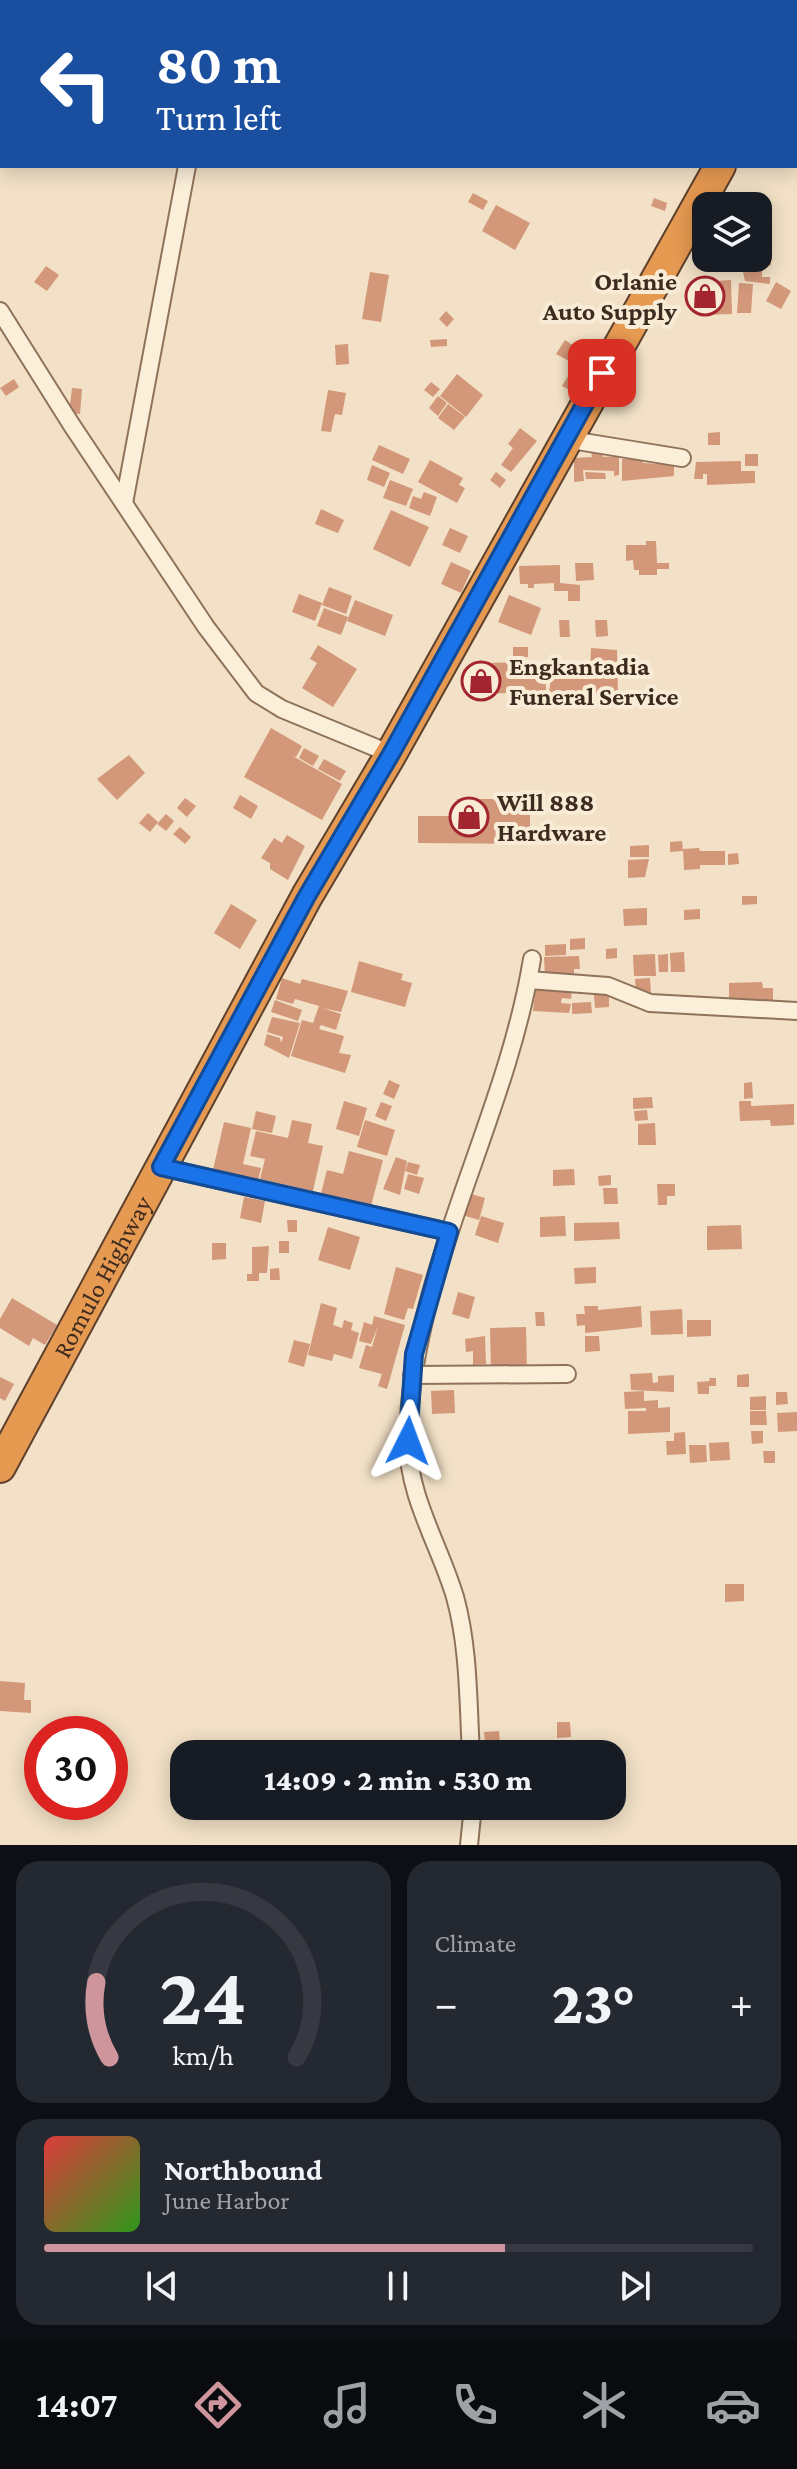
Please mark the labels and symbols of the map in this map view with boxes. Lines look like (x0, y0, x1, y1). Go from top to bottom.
place label: Orlanie Auto Supply (542, 267, 677, 326)
shop icon: Orlanie Auto Supply (684, 275, 726, 317)
pin (568, 339, 636, 407)
place label: Engkantadia Funeral Service (509, 652, 679, 711)
shop icon: Engkantadia Funeral Service (460, 660, 502, 702)
place label: Will 888 Hardware (496, 788, 606, 847)
shop icon: Will 888 Hardware (448, 796, 490, 838)
street label: Romulo Highway (47, 1190, 158, 1363)
position arrow (366, 1399, 450, 1483)
speed limit sign: 30 (24, 1716, 128, 1820)

